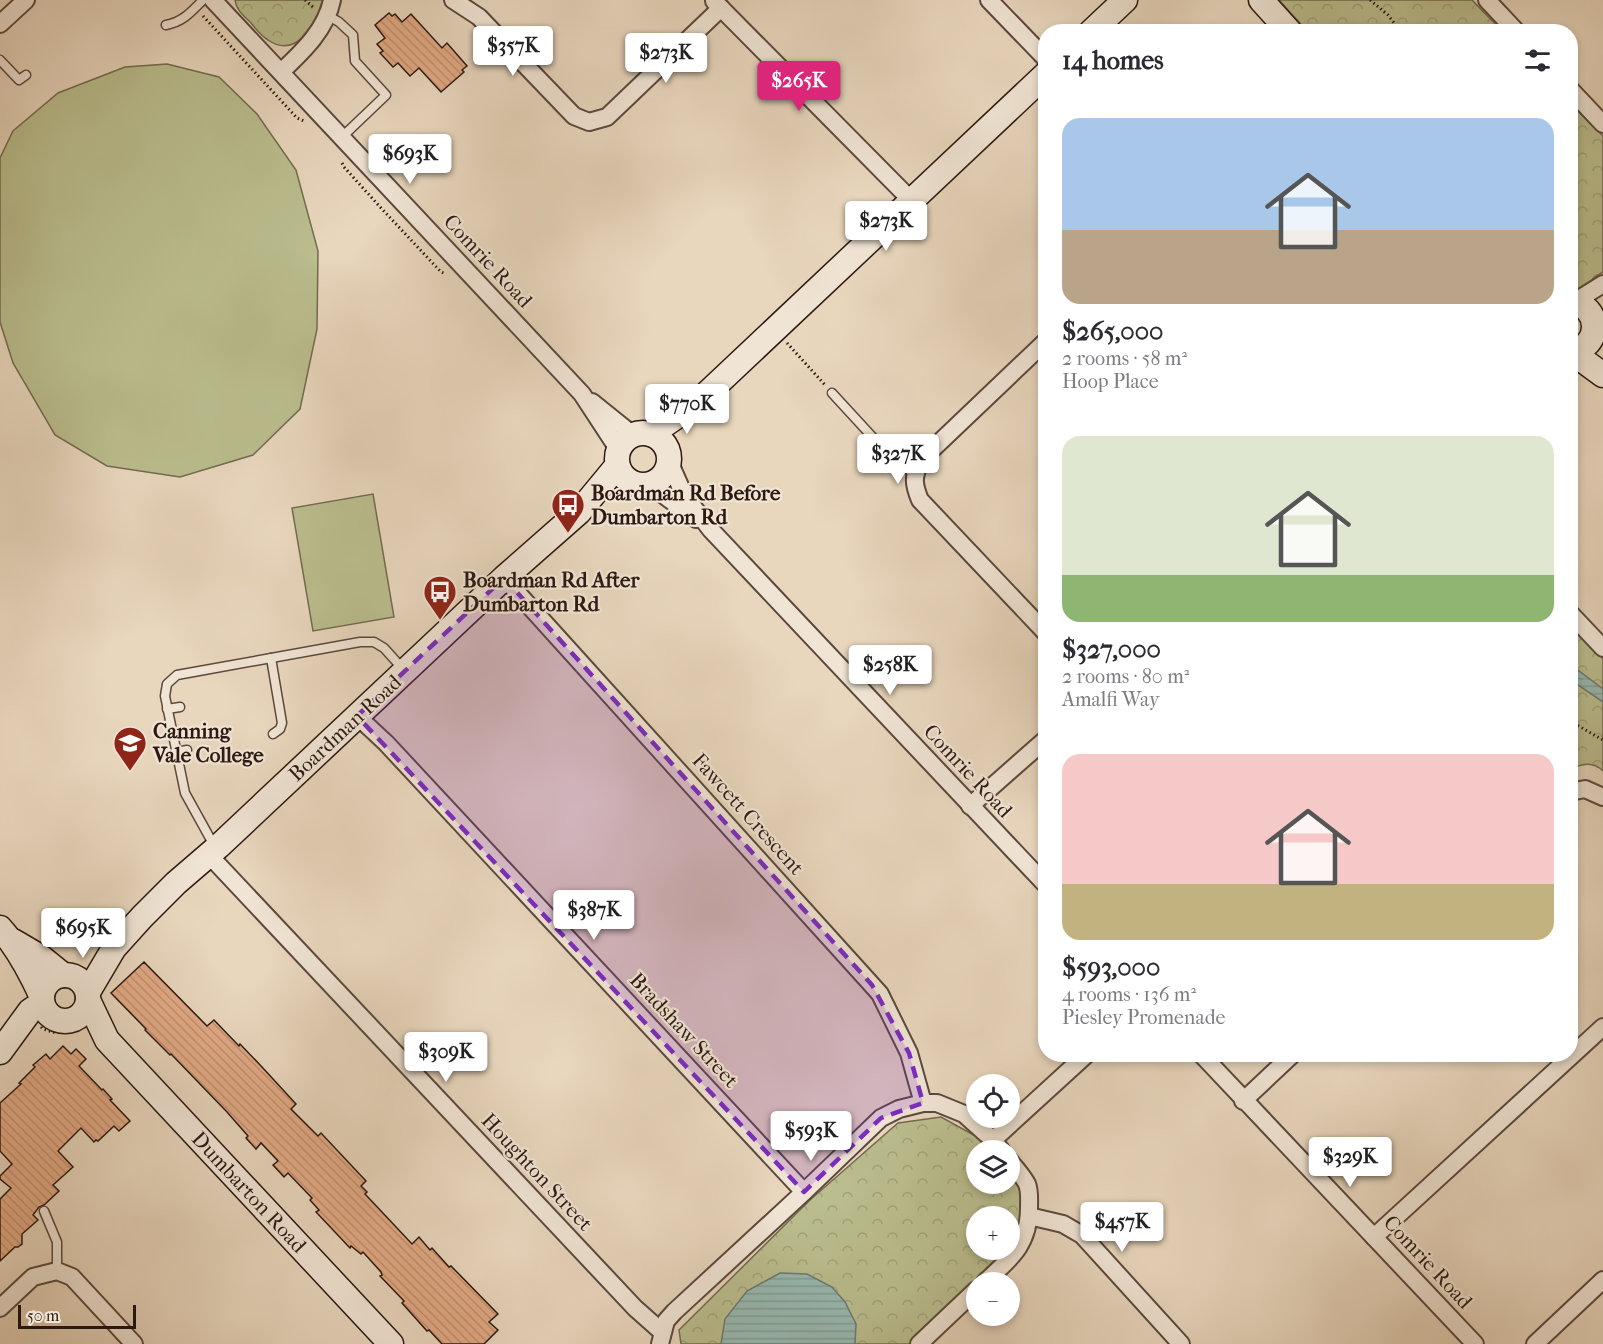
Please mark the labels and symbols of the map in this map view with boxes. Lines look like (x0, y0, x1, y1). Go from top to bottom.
pin: $357K (471, 26, 555, 77)
pin: $273K (624, 33, 708, 84)
pin: $265K (757, 61, 841, 112)
pin: $693K (368, 134, 452, 185)
pin: $273K (844, 201, 928, 252)
street label: Comrie Road (439, 209, 538, 313)
pin: $770K (645, 384, 729, 435)
pin: $327K (856, 434, 940, 485)
place label: Boardman Rd Before Dumbarton Rd (591, 481, 781, 529)
bus stop icon: Boardman Rd Before Dumbarton Rd (550, 487, 586, 534)
place label: Boardman Rd After Dumbarton Rd (463, 568, 640, 616)
bus stop icon: Boardman Rd After Dumbarton Rd (422, 574, 458, 621)
pin: $258K (848, 645, 932, 696)
street label: Boardman Road (284, 669, 407, 786)
place label: Canning Vale College (152, 719, 264, 767)
street label: Comrie Road (919, 719, 1018, 823)
school or university icon: Canning Vale College (112, 725, 148, 772)
street label: Fawcett Crescent (687, 748, 809, 880)
pin: $387K (552, 890, 636, 941)
pin: $695K (41, 908, 125, 959)
street label: Bradshaw Street (625, 968, 744, 1093)
pin: $309K (404, 1032, 488, 1083)
street label: Houghton Street (477, 1108, 598, 1236)
pin: $593K (769, 1111, 853, 1162)
street label: Dumbarton Road (187, 1127, 312, 1258)
pin: $329K (1308, 1137, 1392, 1188)
pin: $457K (1080, 1202, 1164, 1253)
street label: Comrie Road (1379, 1210, 1478, 1314)
scale bar (18, 1302, 136, 1330)

